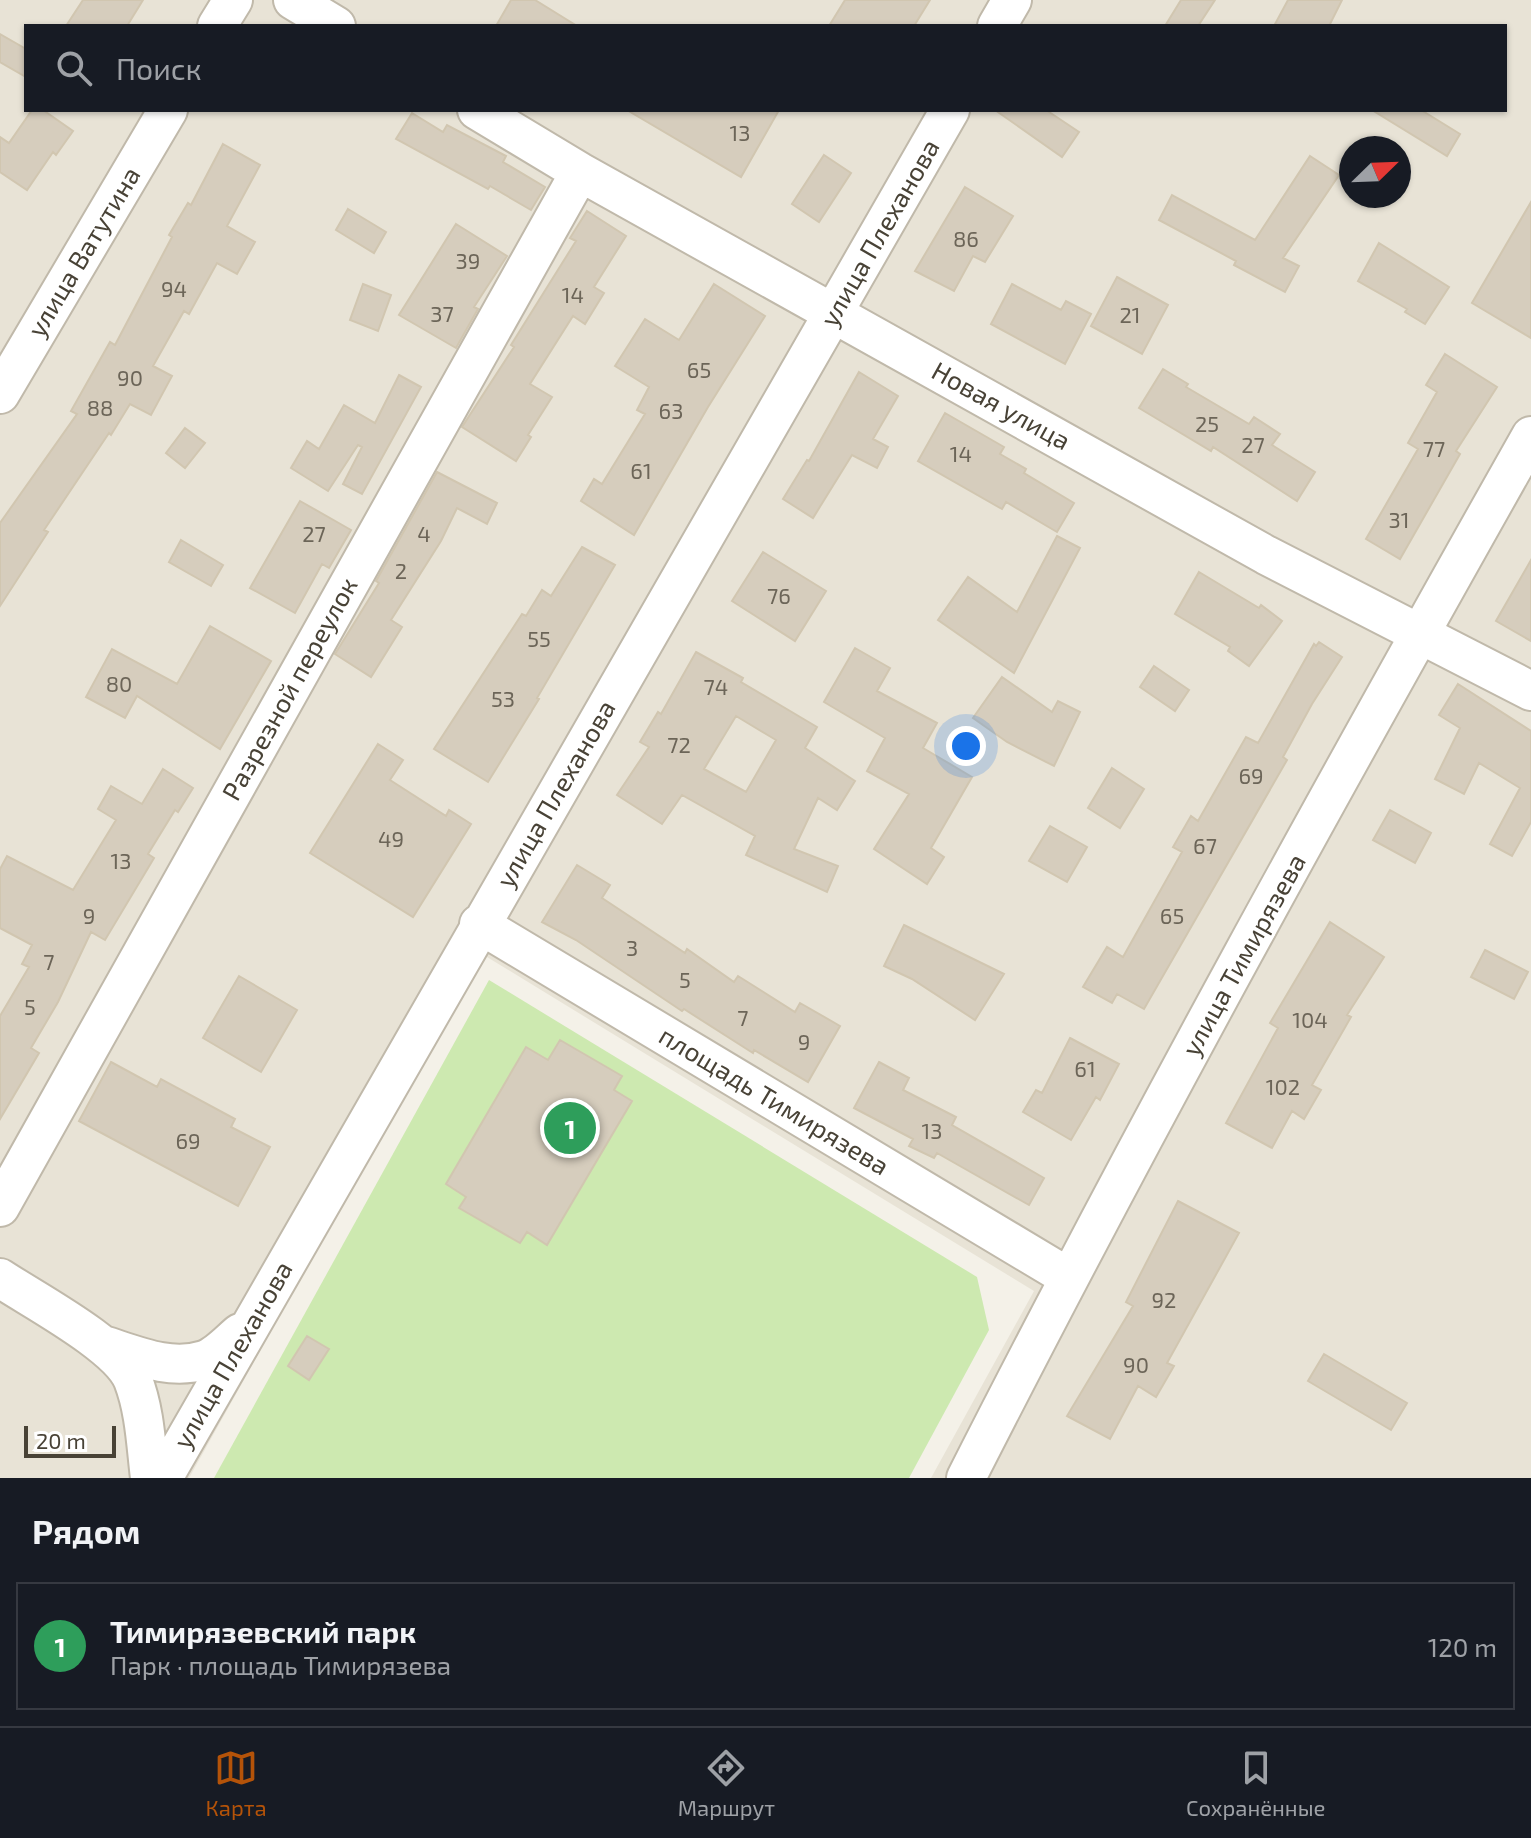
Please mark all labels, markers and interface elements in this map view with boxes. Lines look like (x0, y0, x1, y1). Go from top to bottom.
search box (24, 24, 1507, 112)
icon: search (52, 46, 96, 90)
text: Поиск (116, 50, 202, 86)
house number: 13 (730, 119, 751, 145)
street label: улица Плеханова (813, 133, 946, 332)
north arrow (1339, 136, 1411, 208)
street label: улица Ватутина (20, 161, 147, 342)
house number: 86 (953, 225, 979, 251)
house number: 39 (456, 247, 480, 273)
house number: 94 (161, 275, 187, 301)
house number: 14 (562, 281, 584, 307)
house number: 37 (430, 300, 454, 326)
house number: 21 (1119, 301, 1141, 327)
street label: Новая улица (927, 354, 1076, 456)
house number: 65 (687, 356, 711, 382)
house number: 90 (117, 364, 143, 390)
house number: 88 (87, 394, 113, 420)
house number: 63 (659, 397, 683, 423)
house number: 25 (1195, 410, 1219, 436)
house number: 27 (1241, 431, 1265, 457)
house number: 77 (1423, 435, 1445, 461)
house number: 14 (950, 440, 972, 466)
house number: 61 (630, 457, 652, 483)
house number: 31 (1389, 506, 1410, 532)
house number: 27 (302, 520, 326, 546)
house number: 4 (417, 520, 431, 546)
house number: 2 (395, 557, 407, 583)
street label: Разрезной переулок (214, 571, 364, 806)
house number: 76 (767, 582, 791, 608)
house number: 55 (527, 625, 551, 651)
house number: 80 (106, 670, 132, 696)
house number: 74 (704, 673, 728, 699)
house number: 53 (491, 685, 515, 711)
street label: улица Плеханова (489, 694, 622, 893)
your location (946, 726, 986, 766)
house number: 72 (667, 731, 691, 757)
house number: 69 (1238, 762, 1264, 788)
house number: 49 (378, 825, 404, 851)
house number: 67 (1193, 832, 1217, 858)
house number: 13 (111, 847, 132, 873)
street label: улица Тимирязева (1174, 848, 1312, 1061)
house number: 9 (83, 902, 95, 928)
house number: 65 (1160, 902, 1184, 928)
house number: 3 (626, 934, 638, 960)
house number: 7 (43, 948, 55, 974)
house number: 5 (679, 966, 691, 992)
house number: 5 (24, 993, 36, 1019)
house number: 7 (737, 1004, 749, 1030)
house number: 104 (1292, 1006, 1328, 1032)
street label: площадь Тимирязева (654, 1019, 895, 1181)
house number: 9 (798, 1028, 810, 1054)
house number: 61 (1074, 1055, 1096, 1081)
house number: 102 (1266, 1073, 1300, 1099)
pin: 1 (544, 1098, 596, 1158)
house number: 13 (922, 1117, 943, 1143)
house number: 69 (175, 1127, 201, 1153)
street label: улица Плеханова (166, 1255, 299, 1454)
house number: 92 (1152, 1286, 1176, 1312)
house number: 90 (1123, 1351, 1149, 1377)
scale bar (24, 1422, 116, 1458)
text: 20 m (36, 1427, 86, 1453)
text: Рядом (32, 1510, 140, 1551)
text: Тимирязевский парк (110, 1613, 416, 1649)
text: 1 (54, 1631, 66, 1662)
text: 120 m (1428, 1631, 1497, 1662)
text: Парк · площадь Тимирязева (110, 1649, 451, 1680)
tab: Карта (206, 1746, 267, 1820)
tab: Маршрут (678, 1746, 775, 1820)
tab: Сохранённые (1186, 1746, 1325, 1820)

